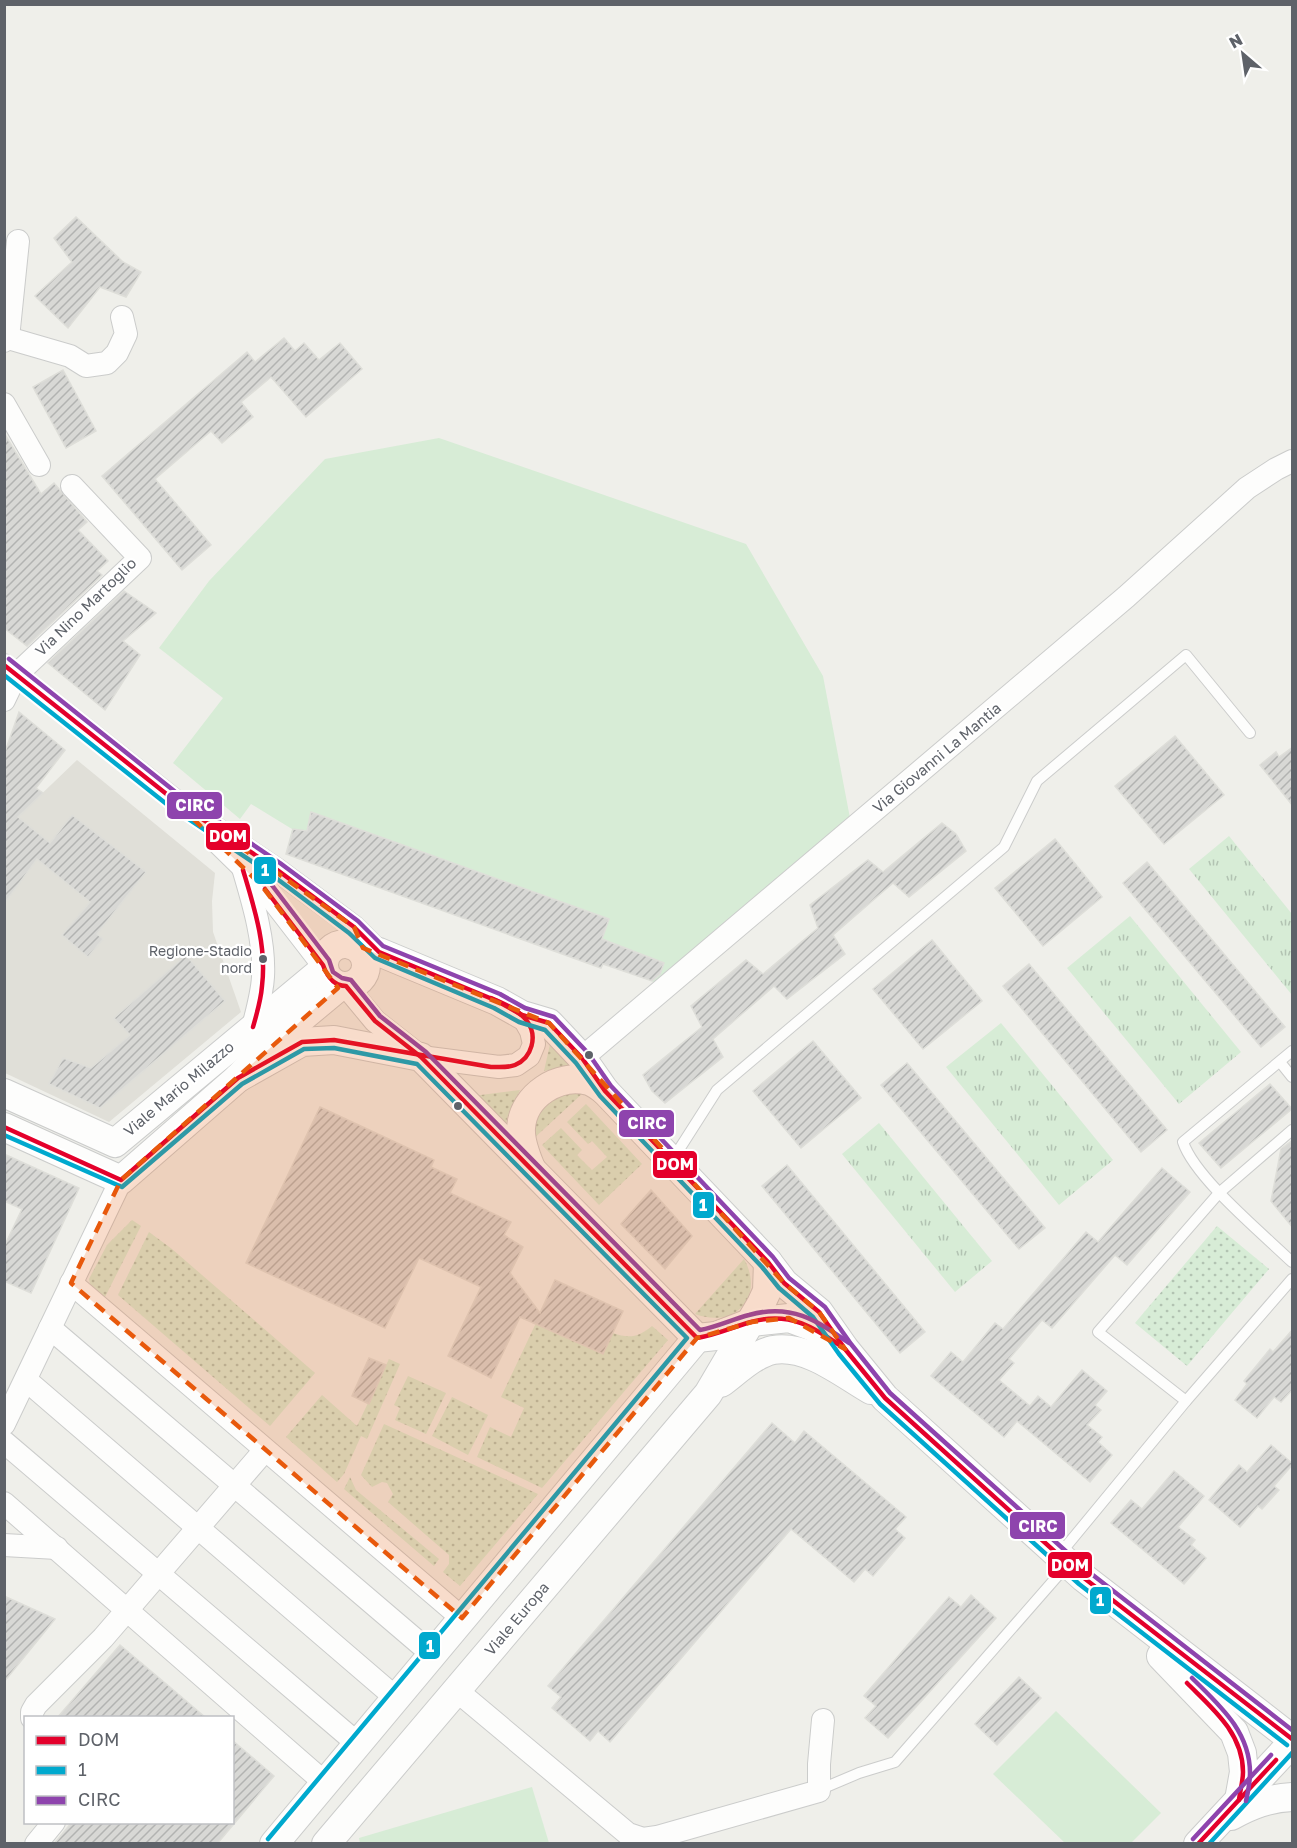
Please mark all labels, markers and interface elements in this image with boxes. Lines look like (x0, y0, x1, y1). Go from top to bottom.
north arrow (1213, 24, 1273, 84)
text: N (1226, 29, 1246, 53)
street label: Via Nino Martoglio (31, 554, 139, 659)
street label: Via Giovanni La Mantia (868, 698, 1004, 816)
line badge: CIRC (166, 791, 223, 820)
text: CIRC (175, 795, 215, 815)
line badge: DOM (205, 822, 251, 851)
text: DOM (209, 826, 247, 846)
line badge: 1 (253, 856, 277, 885)
text: 1 (261, 860, 269, 880)
place label: Regione-Stadio nord (149, 942, 252, 976)
marker: Regione-Stadio nord (257, 953, 269, 965)
street label: Viale Mario Milazzo (120, 1037, 237, 1140)
unlabelled marker (583, 1049, 595, 1061)
unlabelled marker (452, 1100, 464, 1112)
line badge: CIRC (618, 1109, 675, 1138)
text: CIRC (627, 1113, 667, 1133)
line badge: DOM (652, 1150, 698, 1179)
text: DOM (656, 1154, 694, 1174)
line badge: 1 (692, 1191, 715, 1219)
text: 1 (699, 1195, 707, 1215)
line badge: CIRC (1009, 1511, 1066, 1540)
text: CIRC (1018, 1516, 1058, 1536)
line badge: DOM (1047, 1551, 1093, 1579)
text: DOM (1051, 1555, 1089, 1575)
street label: Viale Europa (480, 1578, 552, 1659)
line badge: 1 (1089, 1586, 1112, 1615)
text: 1 (1096, 1590, 1104, 1610)
line badge: 1 (418, 1631, 441, 1660)
text: 1 (426, 1636, 434, 1656)
legend (24, 1716, 234, 1824)
text: DOM (78, 1728, 119, 1750)
text: 1 (78, 1758, 87, 1780)
text: CIRC (78, 1788, 120, 1810)

